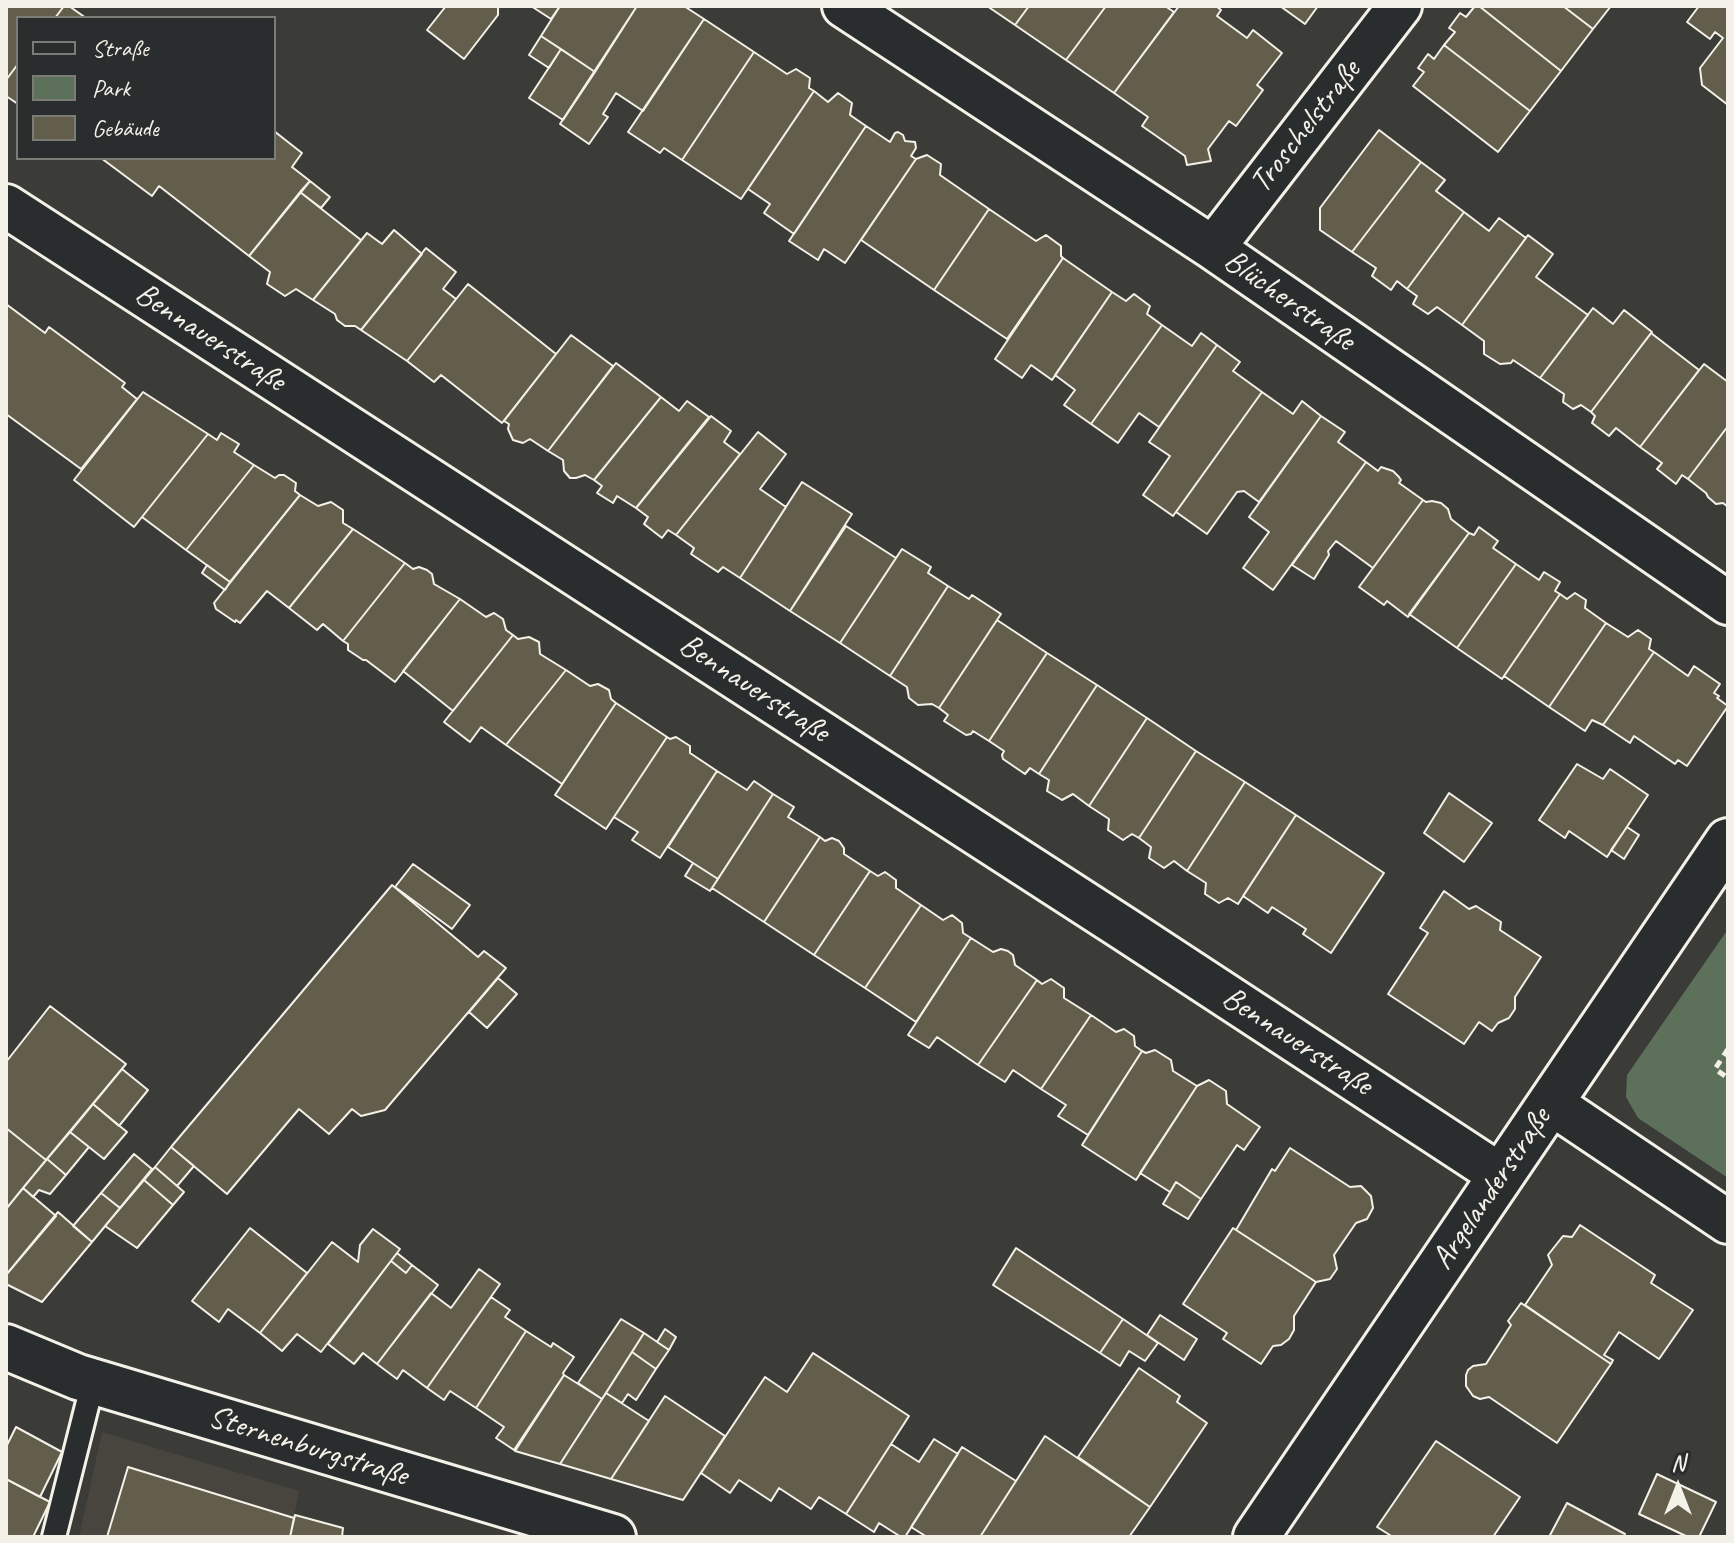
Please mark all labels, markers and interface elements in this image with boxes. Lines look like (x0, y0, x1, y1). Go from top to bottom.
legend (16, 16, 276, 160)
text: Straße (92, 33, 149, 63)
street label: Troschelstraße (1242, 53, 1370, 201)
text: Park (92, 73, 130, 103)
text: Gebäude (92, 113, 159, 143)
street label: Blücherstraße (1216, 242, 1362, 360)
street label: Bennauerstraße (128, 275, 292, 401)
street label: Bennauerstraße (672, 626, 836, 752)
street label: Bennauerstraße (1215, 979, 1379, 1105)
street label: Argelanderstraße (1424, 1101, 1560, 1277)
street label: Sternenburgstraße (204, 1398, 412, 1496)
north arrow (1638, 1447, 1718, 1527)
text: N (1671, 1449, 1685, 1477)

